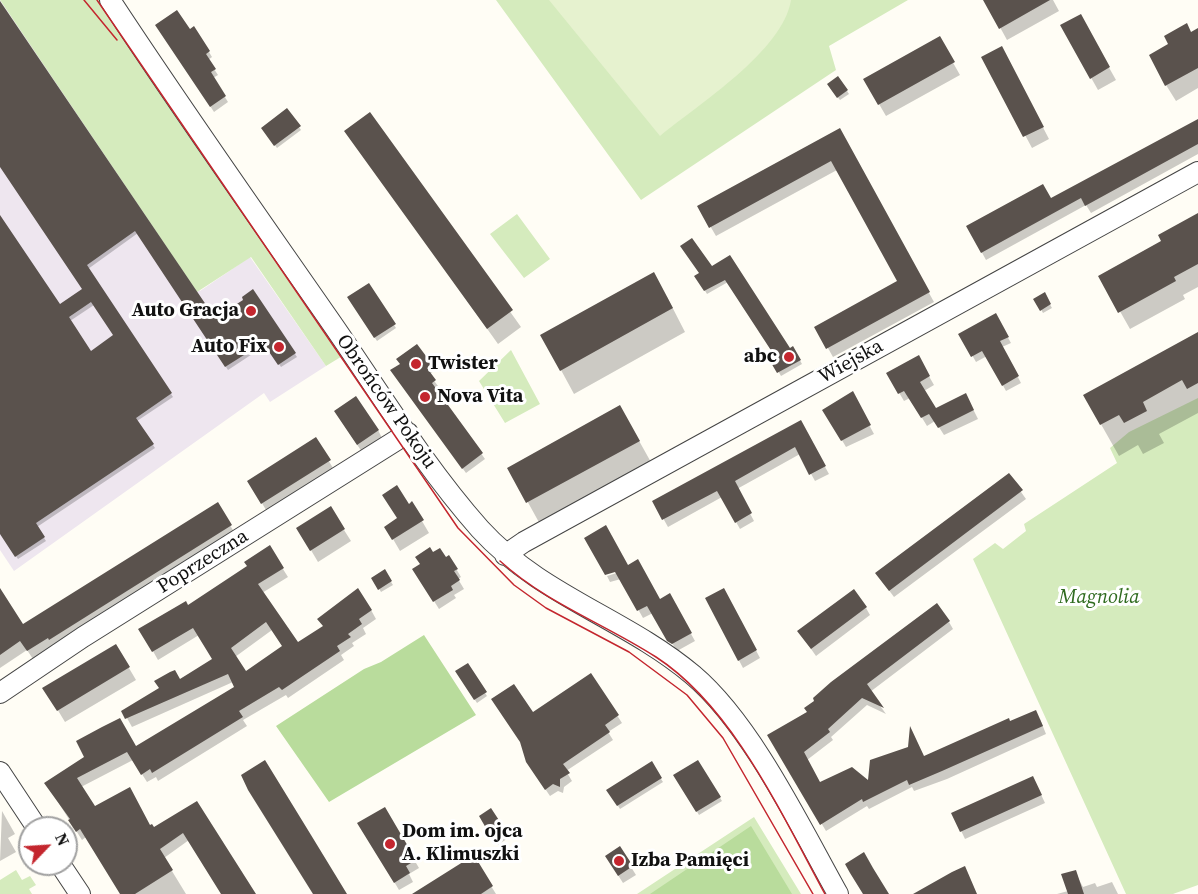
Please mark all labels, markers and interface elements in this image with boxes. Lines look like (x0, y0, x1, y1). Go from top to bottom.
place label: Auto Gracja (132, 299, 239, 323)
marker: Auto Gracja (244, 304, 258, 318)
street label: Obrońców Pokoju (331, 330, 441, 474)
place label: Auto Fix (191, 335, 267, 359)
street label: Wiejska (815, 335, 887, 389)
marker: Auto Fix (272, 340, 286, 354)
place label: abc (744, 345, 777, 369)
marker: abc (782, 350, 796, 364)
place label: Twister (428, 352, 498, 376)
marker: Twister (409, 357, 423, 371)
place label: Nova Vita (437, 385, 523, 409)
marker: Nova Vita (418, 390, 432, 404)
street label: Poprzeczna (153, 525, 253, 599)
park label: Magnolia (1058, 586, 1140, 610)
north arrow (18, 816, 78, 876)
place label: Dom im. ojca A. Klimuszki (402, 820, 523, 867)
text: N (50, 829, 75, 849)
marker: Dom im. ojca A. Klimuszki (383, 837, 397, 851)
place label: Izba Pamięci (631, 849, 749, 873)
marker: Izba Pamięci (612, 854, 626, 868)

